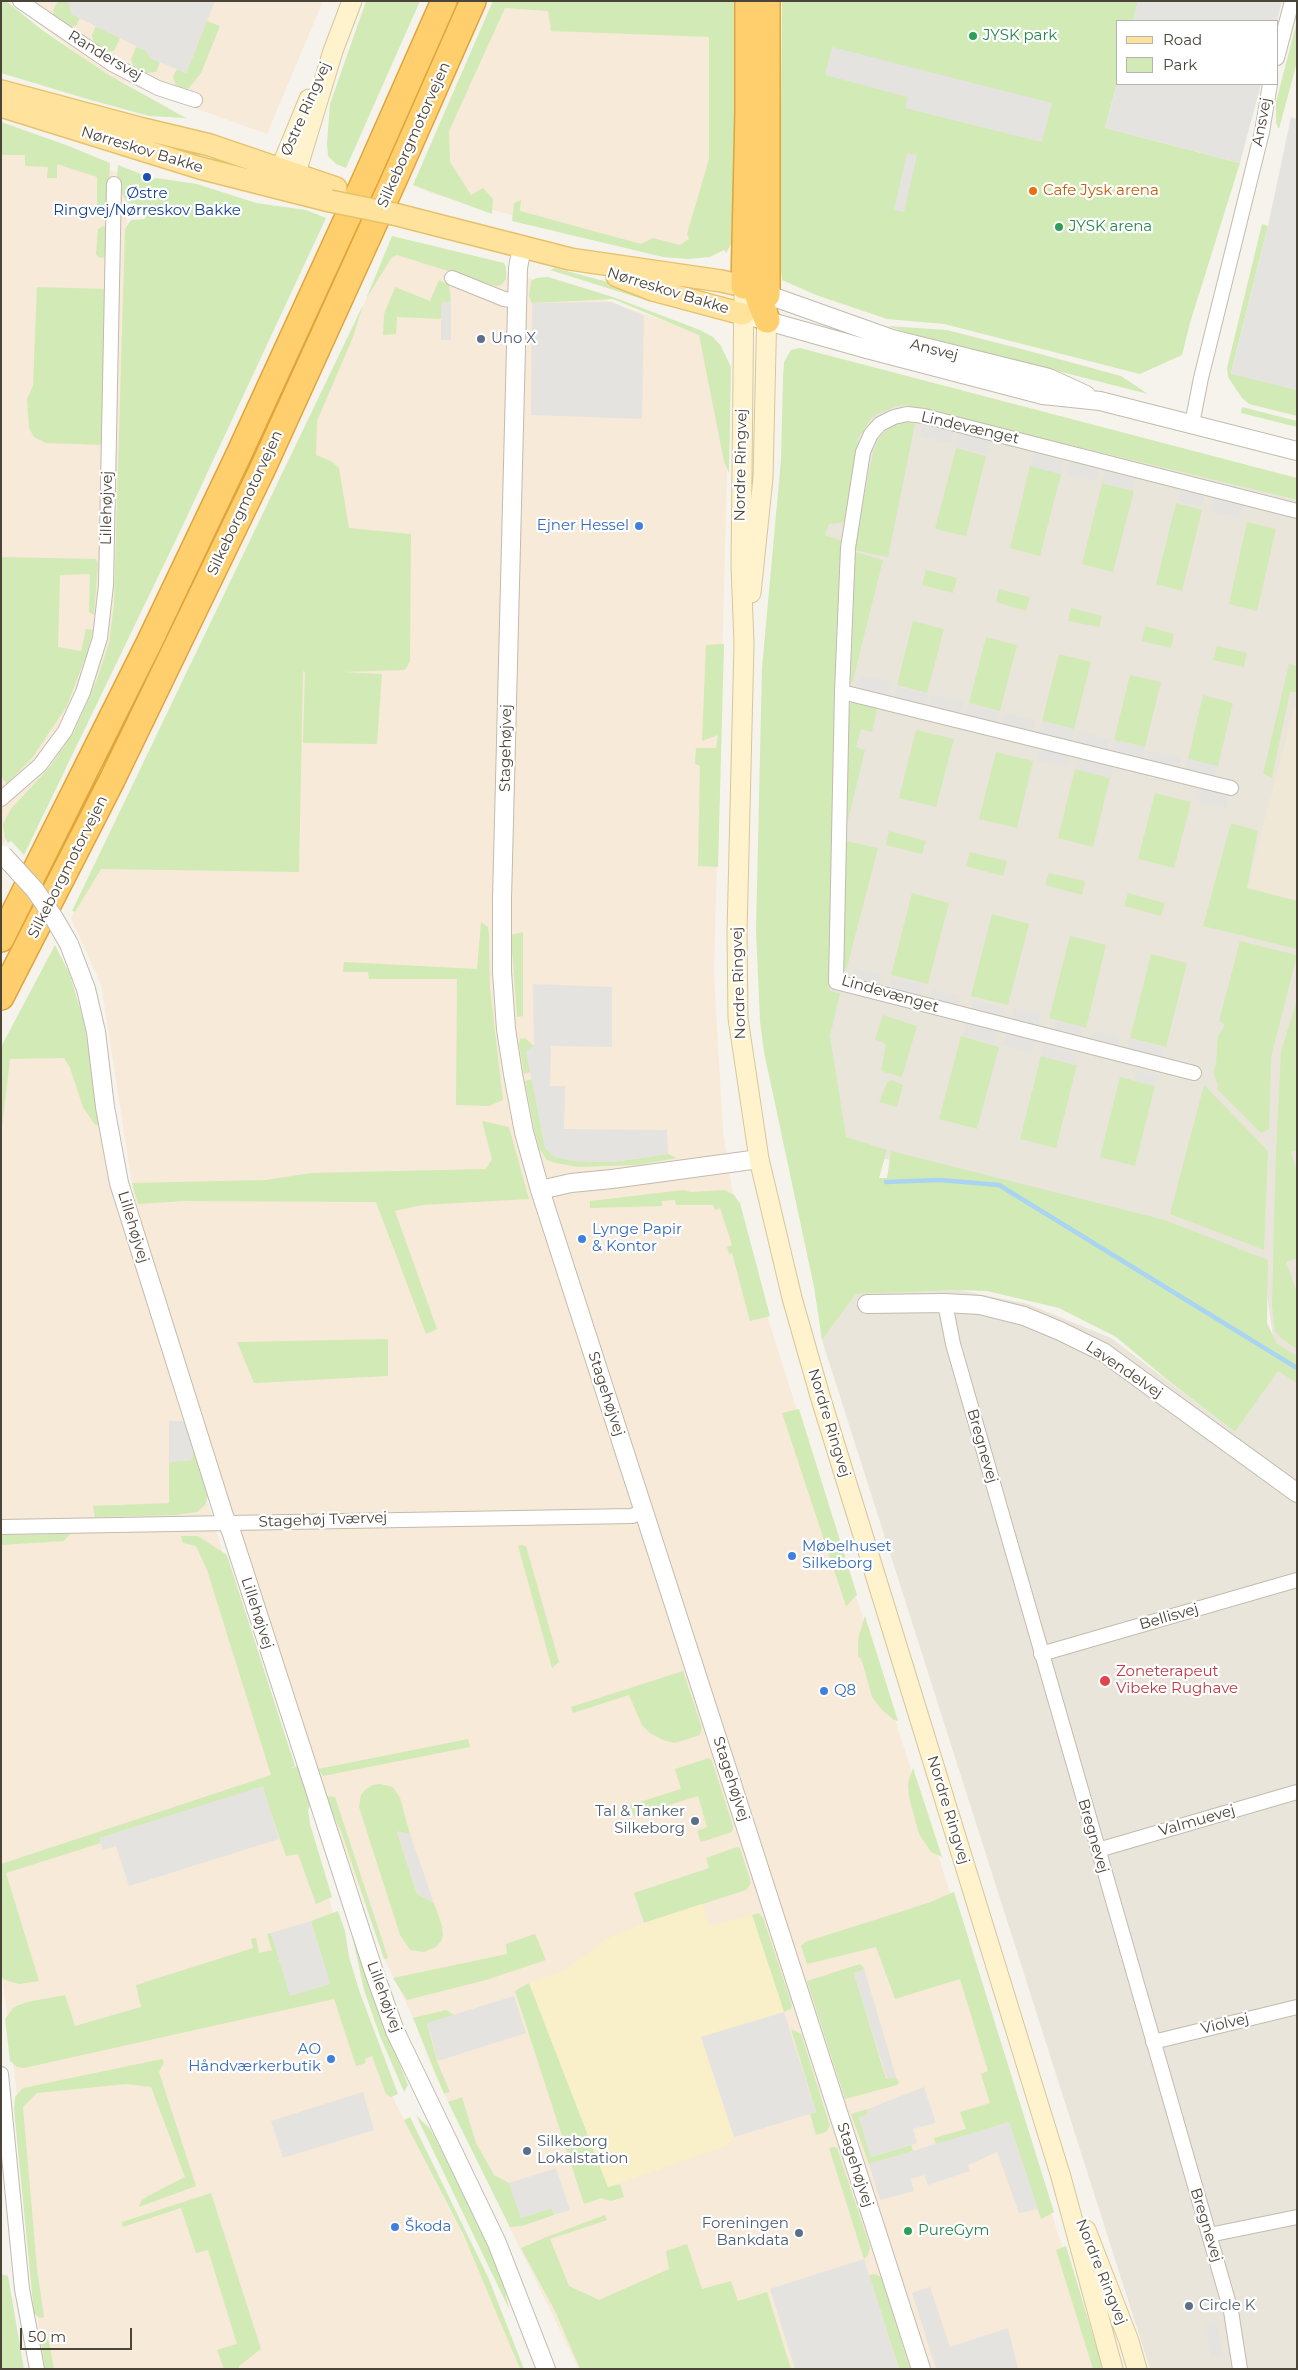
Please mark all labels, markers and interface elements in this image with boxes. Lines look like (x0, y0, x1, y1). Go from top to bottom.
legend (1116, 20, 1278, 85)
street label: Randersvej (65, 27, 145, 85)
place label: JYSK park (983, 27, 1057, 45)
marker: JYSK park (967, 30, 979, 42)
text: Road (1163, 30, 1202, 49)
text: Park (1163, 55, 1197, 74)
street label: Østre Ringvej (277, 59, 335, 159)
street label: Silkeborgmotorvejen (374, 59, 454, 211)
street label: Ansvej (1248, 96, 1276, 148)
street label: Nørreskov Bakke (79, 123, 205, 177)
marker: Østre Ringvej/Nørreskov Bakke (141, 171, 153, 183)
place label: Cafe Jysk arena (1043, 182, 1159, 200)
place label: Østre Ringvej/Nørreskov Bakke (53, 185, 241, 220)
marker: Cafe Jysk arena (1027, 185, 1039, 197)
place label: JYSK arena (1069, 218, 1152, 236)
marker: JYSK arena (1053, 221, 1065, 233)
street label: Nørreskov Bakke (605, 264, 731, 318)
place label: Uno X (491, 330, 536, 348)
marker: Uno X (475, 333, 487, 345)
street label: Ansvej (908, 335, 960, 365)
street label: Lindevænget (919, 408, 1021, 448)
street label: Nordre Ringvej (731, 409, 751, 521)
street label: Silkeborgmotorvejen (204, 428, 286, 578)
street label: Lillehøjvej (97, 471, 117, 545)
place label: Ejner Hessel (537, 517, 629, 535)
marker: Ejner Hessel (633, 520, 645, 532)
street label: Stagehøjvej (496, 704, 516, 792)
street label: Silkeborgmotorvejen (24, 793, 112, 941)
street label: Nordre Ringvej (728, 926, 750, 1040)
street label: Lindevænget (839, 972, 941, 1016)
street label: Lillehøjvej (113, 1189, 153, 1265)
place label: Lynge Papir & Kontor (592, 1221, 682, 1256)
marker: Lynge Papir & Kontor (576, 1233, 588, 1245)
street label: Lavendelvej (1082, 1338, 1166, 1402)
street label: Stagehøjvej (584, 1349, 628, 1439)
street label: Nordre Ringvej (804, 1366, 854, 1480)
street label: Bregnevej (963, 1407, 1001, 1485)
street label: Stagehøj Tværvej (258, 1509, 388, 1531)
place label: Møbelhuset Silkeborg (802, 1538, 892, 1573)
marker: Møbelhuset Silkeborg (786, 1550, 798, 1562)
street label: Lillehøjvej (237, 1575, 277, 1651)
street label: Bellisvej (1137, 1600, 1201, 1634)
place label: Zoneterapeut Vibeke Rughave (1116, 1663, 1238, 1698)
marker: Zoneterapeut Vibeke Rughave (1098, 1674, 1112, 1688)
place label: Q8 (834, 1682, 856, 1700)
marker: Q8 (818, 1685, 830, 1697)
street label: Stagehøjvej (709, 1734, 753, 1824)
street label: Nordre Ringvej (923, 1753, 973, 1867)
street label: Bregnevej (1074, 1797, 1112, 1875)
street label: Valmuevej (1157, 1802, 1237, 1840)
place label: Tal & Tanker Silkeborg (595, 1803, 685, 1838)
marker: Tal & Tanker Silkeborg (689, 1815, 701, 1827)
street label: Lillehøjvej (363, 1959, 405, 2035)
street label: Violvej (1199, 2010, 1251, 2038)
place label: AO Håndværkerbutik (188, 2041, 321, 2076)
marker: AO Håndværkerbutik (325, 2053, 337, 2065)
street label: Stagehøjvej (833, 2120, 877, 2210)
place label: Silkeborg Lokalstation (537, 2133, 628, 2168)
marker: Silkeborg Lokalstation (521, 2145, 533, 2157)
street label: Bregnevej (1186, 2186, 1226, 2264)
place label: Foreningen Bankdata (702, 2215, 789, 2250)
street label: Nordre Ringvej (1072, 2216, 1130, 2328)
place label: Škoda (405, 2218, 451, 2236)
marker: Škoda (389, 2221, 401, 2233)
place label: PureGym (918, 2222, 989, 2240)
marker: PureGym (902, 2225, 914, 2237)
marker: Foreningen Bankdata (793, 2227, 805, 2239)
place label: Circle K (1199, 2297, 1256, 2315)
marker: Circle K (1183, 2300, 1195, 2312)
scale bar (22, 2318, 135, 2350)
text: 50 m (28, 2327, 66, 2346)

